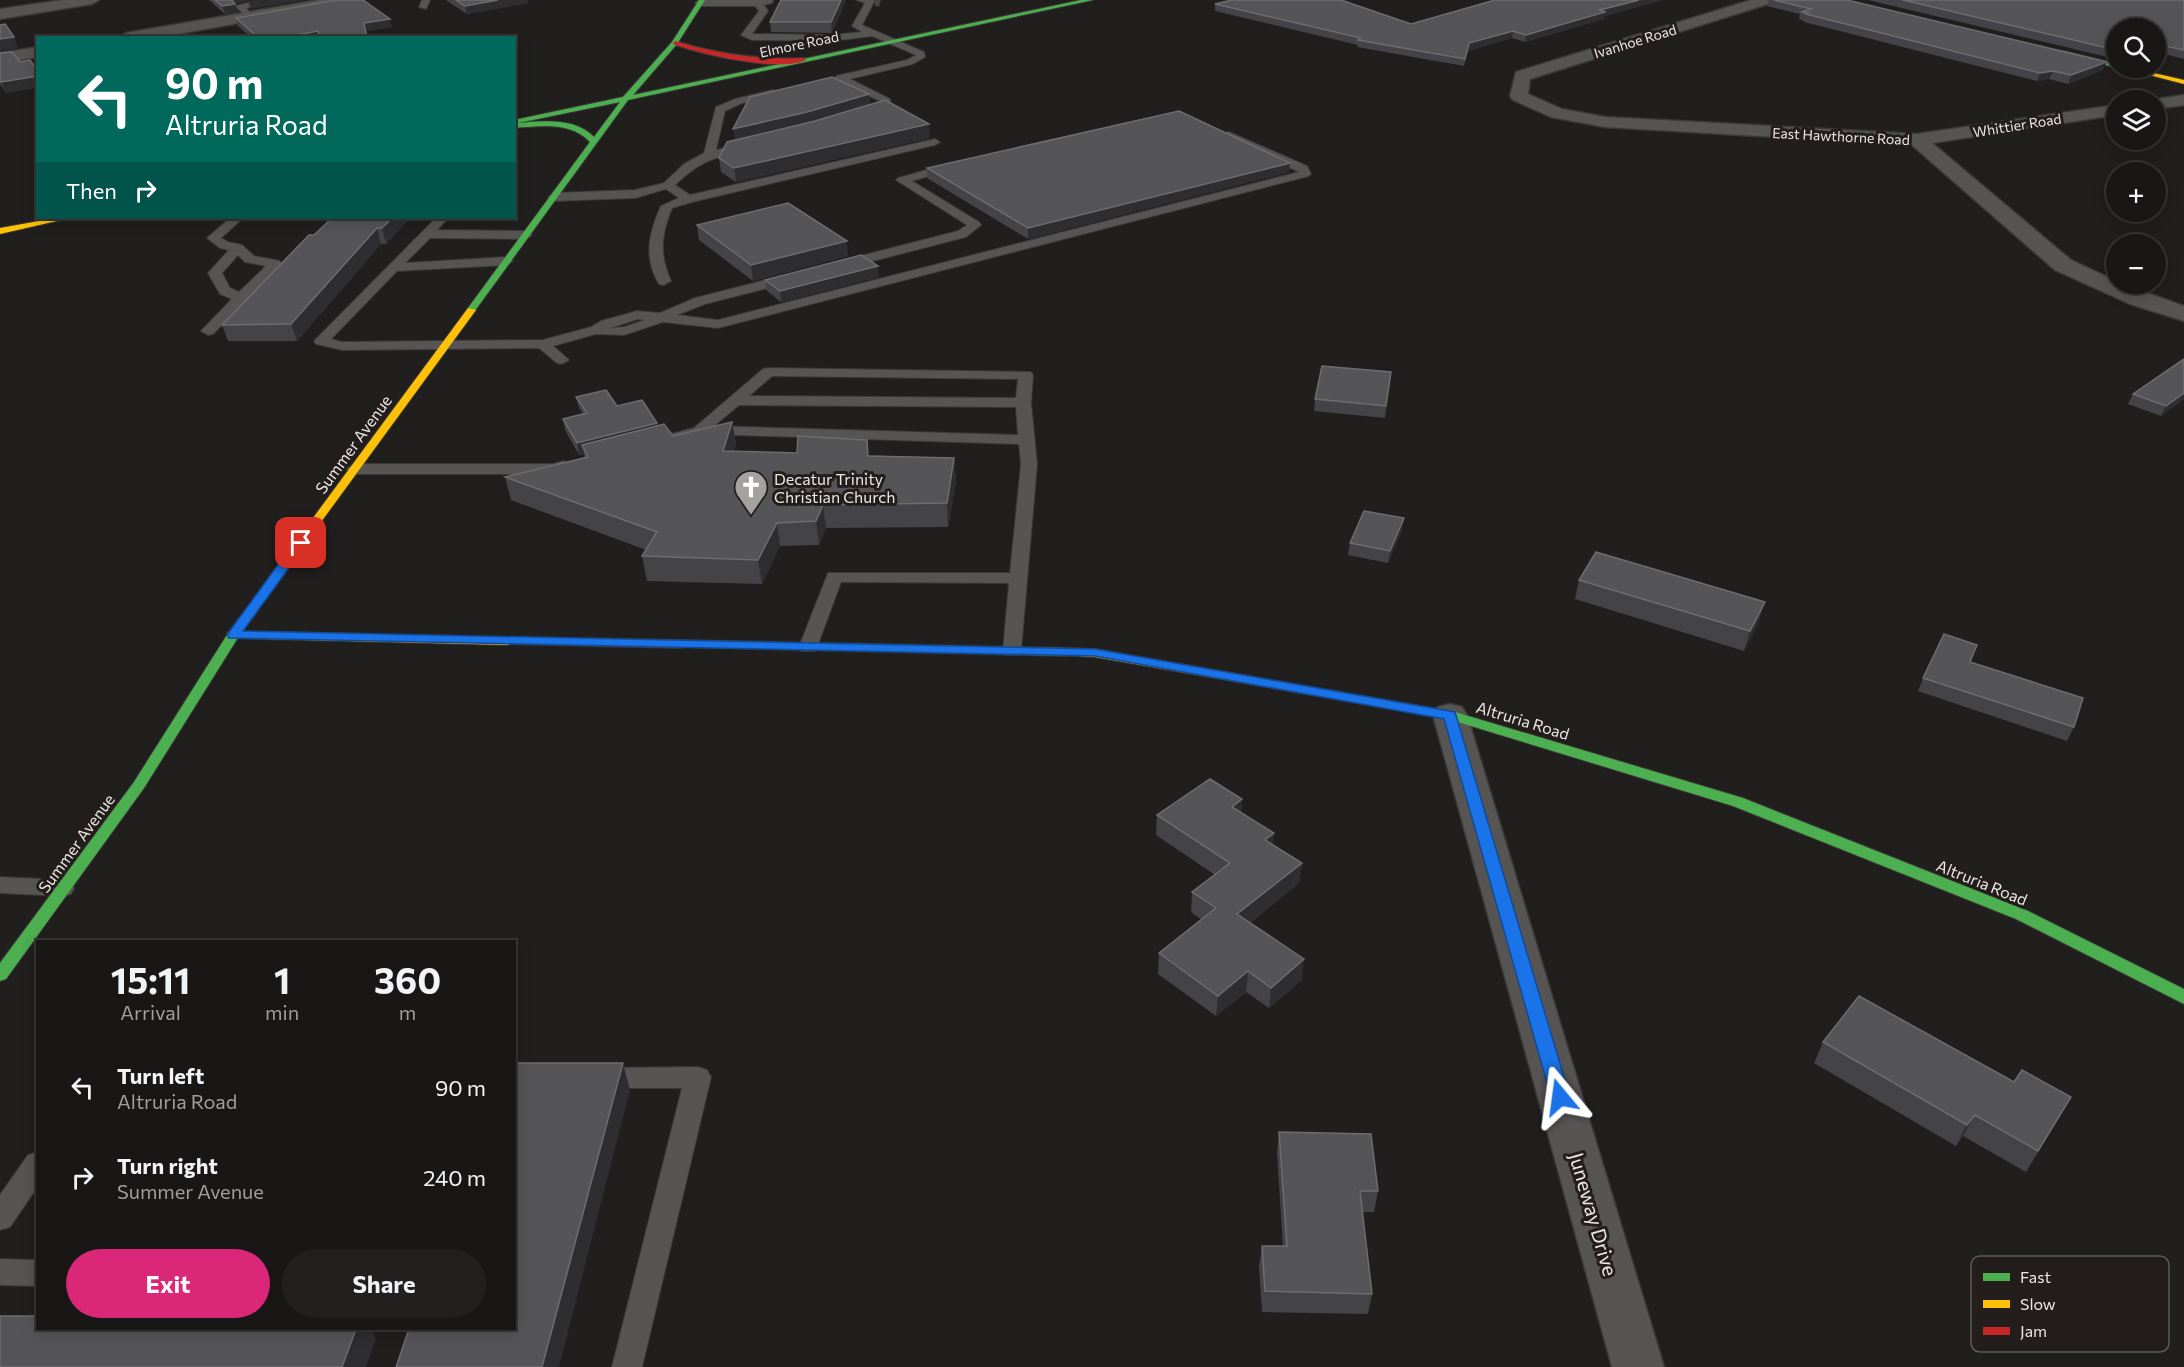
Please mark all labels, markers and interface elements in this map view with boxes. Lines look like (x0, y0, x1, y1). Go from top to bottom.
map controls (2106, 18, 2166, 294)
button: search (2106, 18, 2166, 78)
street label: Ivanhoe Road (1592, 20, 1678, 62)
street label: Elmore Road (758, 27, 840, 61)
text: 90 m (165, 56, 264, 108)
icon: left (66, 60, 144, 138)
button: layers (2106, 90, 2166, 150)
text: Altruria Road (165, 108, 328, 141)
street label: Whittier Road (1972, 110, 2062, 140)
street label: East Hawthorne Road (1772, 124, 1910, 148)
button: + (2106, 162, 2166, 222)
icon: right (129, 174, 162, 207)
text: Then (66, 177, 117, 204)
button: − (2106, 234, 2166, 294)
street label: Summer Avenue (311, 391, 395, 497)
church icon: Decatur Trinity Christian Church (733, 469, 769, 516)
place label: Decatur Trinity Christian Church (774, 469, 895, 506)
pin (275, 517, 326, 568)
icon: arrive (284, 526, 317, 559)
street label: Altruria Road (1474, 697, 1572, 743)
street label: Summer Avenue (34, 790, 118, 896)
street label: Altruria Road (1934, 855, 2030, 909)
text: 15:11 (111, 957, 190, 1001)
text: 1 (274, 957, 290, 1001)
text: 360 (374, 957, 441, 1001)
text: Arrival (120, 1000, 181, 1024)
text: min (265, 1000, 299, 1024)
text: m (399, 1000, 416, 1024)
text: Turn left (117, 1062, 204, 1089)
position arrow (1528, 1065, 1592, 1129)
icon: left (66, 1071, 99, 1104)
text: 90 m (435, 1074, 486, 1101)
text: Altruria Road (117, 1089, 237, 1113)
street label: Juneway Drive (1565, 1150, 1623, 1278)
text: Turn right (117, 1152, 218, 1179)
icon: right (66, 1161, 99, 1194)
text: 240 m (423, 1164, 486, 1191)
text: Summer Avenue (117, 1179, 264, 1203)
button: Exit (66, 1249, 270, 1318)
button: Share (282, 1249, 486, 1318)
legend (1971, 1256, 2169, 1352)
text: Fast (2020, 1267, 2051, 1286)
text: Slow (2020, 1294, 2056, 1313)
text: Jam (2020, 1321, 2047, 1340)

